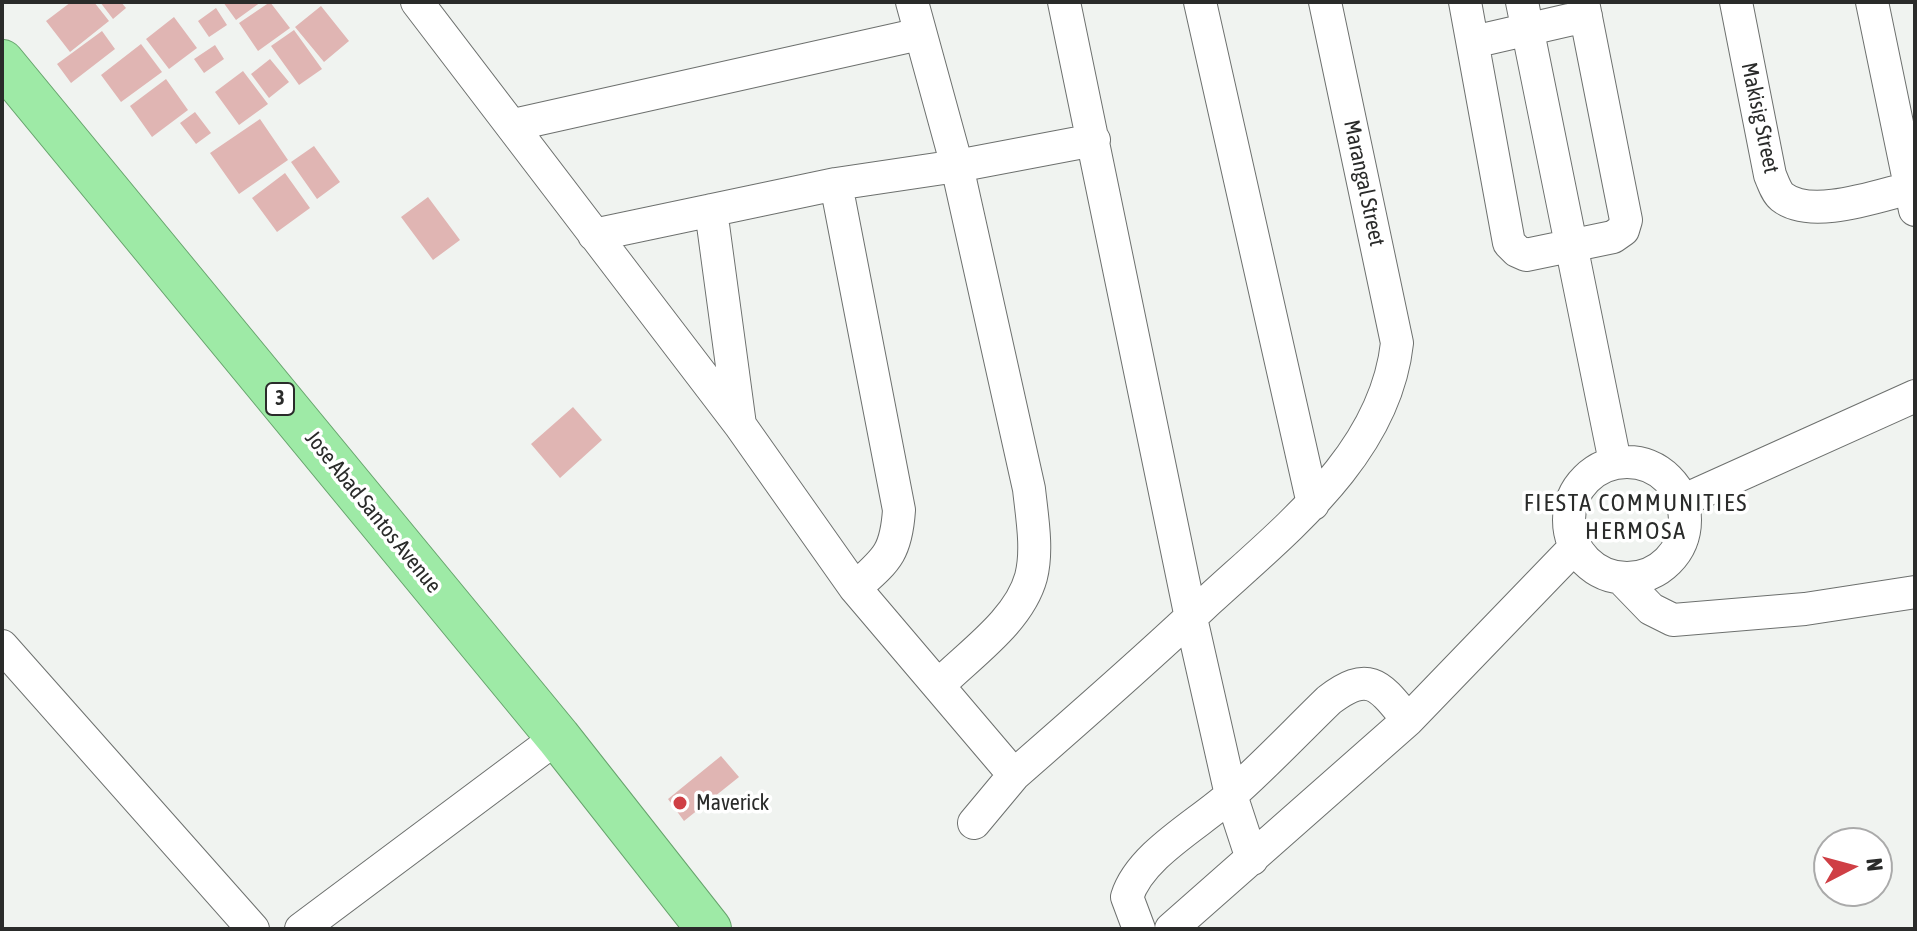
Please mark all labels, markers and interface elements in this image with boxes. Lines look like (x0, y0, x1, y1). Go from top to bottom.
street label: Makisig Street (1735, 60, 1785, 176)
street label: Marangal Street (1338, 118, 1390, 248)
road number: 3 (266, 383, 294, 415)
street label: Jose Abad Santos Avenue (299, 425, 447, 599)
district label: FIESTA COMMUNITIES HERMOSA (1524, 489, 1748, 545)
place label: Maverick (696, 790, 769, 816)
marker: Maverick (671, 794, 689, 812)
north arrow (1813, 827, 1893, 907)
text: N (1861, 857, 1888, 873)

